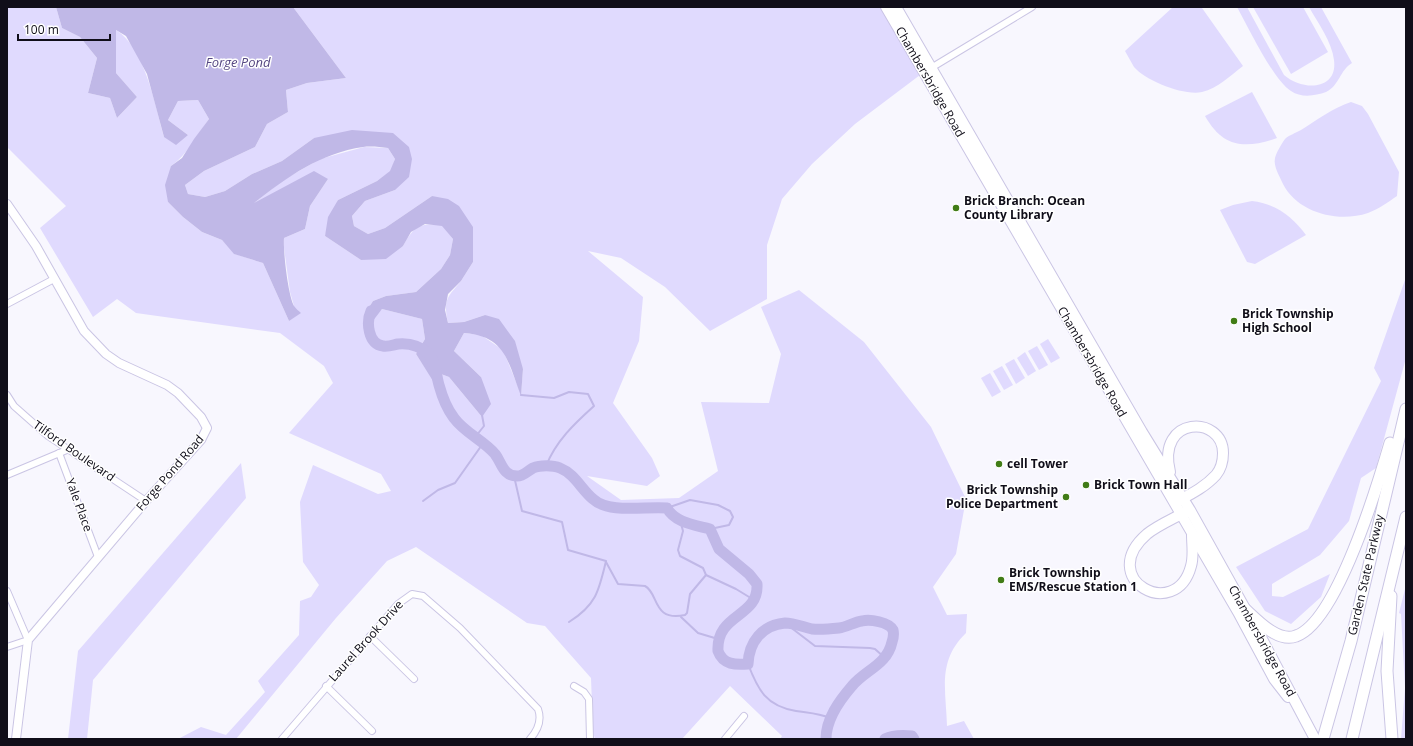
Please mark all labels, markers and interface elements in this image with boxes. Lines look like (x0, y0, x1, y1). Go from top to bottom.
scale bar (18, 16, 110, 42)
text: 100 m (24, 21, 59, 38)
street label: Chambersbridge Road (892, 23, 969, 140)
water label: Forge Pond (206, 53, 271, 71)
place label: Brick Branch: Ocean County Library (964, 192, 1085, 223)
marker: Brick Branch: Ocean County Library (951, 203, 961, 213)
street label: Chambersbridge Road (1054, 303, 1131, 420)
place label: Brick Township High School (1242, 305, 1334, 336)
marker: Brick Township High School (1229, 316, 1239, 326)
street label: Tilford Boulevard (30, 416, 119, 485)
street label: Forge Pond Road (132, 431, 207, 514)
place label: cell Tower (1007, 455, 1068, 472)
marker: cell Tower (994, 459, 1004, 469)
street label: Yale Place (62, 476, 97, 534)
place label: Brick Town Hall (1094, 476, 1187, 493)
marker: Brick Town Hall (1081, 480, 1091, 490)
place label: Brick Township Police Department (946, 481, 1058, 512)
marker: Brick Township Police Department (1061, 492, 1071, 502)
street label: Garden State Parkway (1343, 512, 1388, 637)
place label: Brick Township EMS/Rescue Station 1 (1009, 564, 1137, 595)
marker: Brick Township EMS/Rescue Station 1 (996, 575, 1006, 585)
street label: Chambersbridge Road (1225, 582, 1300, 700)
street label: Laurel Brook Drive (325, 596, 407, 685)

